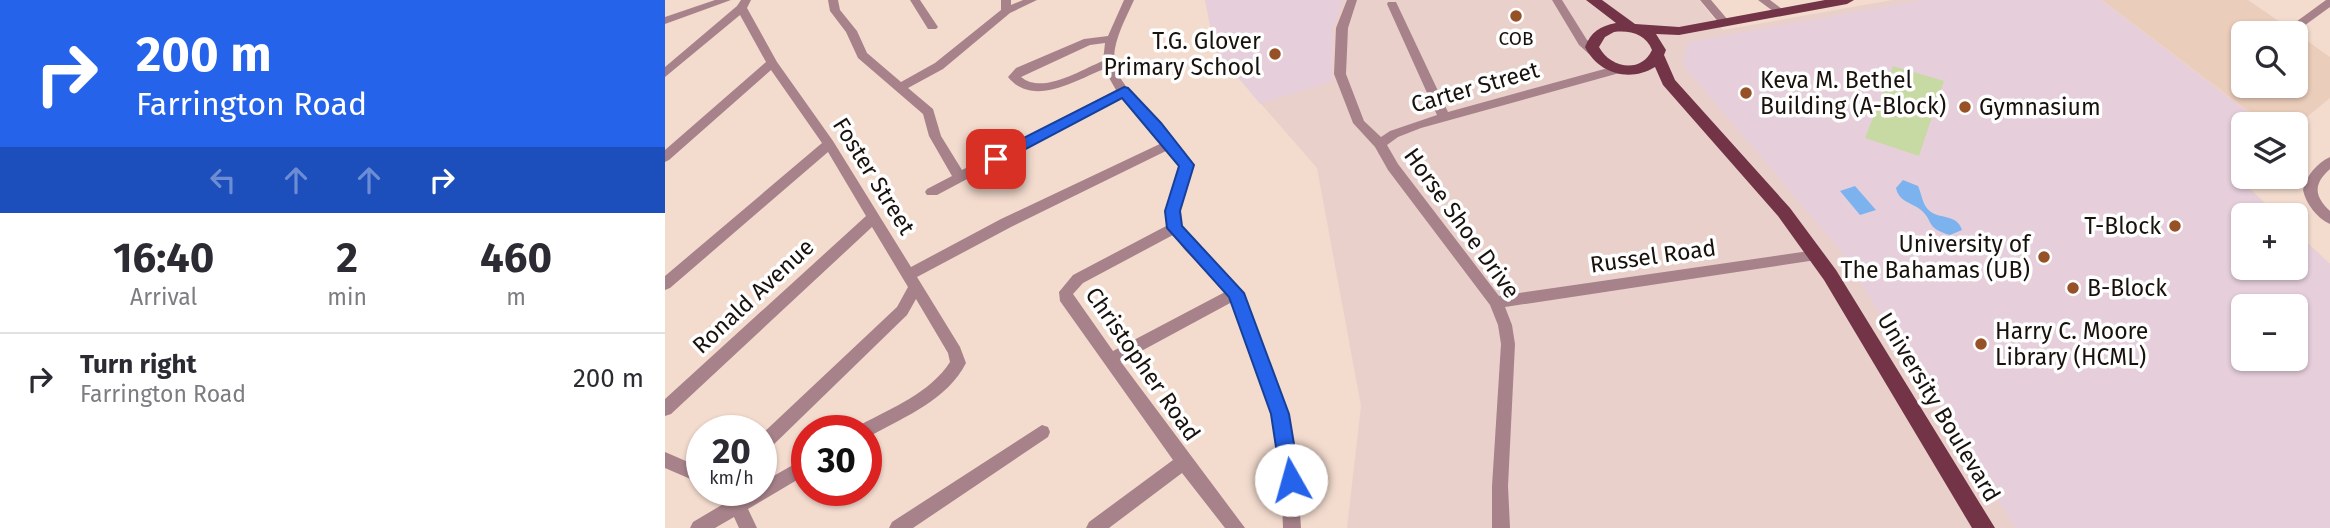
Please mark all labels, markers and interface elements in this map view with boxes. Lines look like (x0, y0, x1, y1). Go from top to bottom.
marker: COB (1508, 8, 1524, 24)
map controls (2231, 21, 2308, 371)
button: search (2231, 21, 2308, 98)
text: 200 m (136, 25, 272, 84)
place label: T.G. Glover Primary School (1104, 27, 1261, 81)
place label: COB (1499, 27, 1533, 50)
icon: right (21, 28, 112, 119)
marker: T.G. Glover Primary School (1267, 46, 1283, 62)
street label: Carter Street (1408, 55, 1543, 119)
place label: Keva M. Bethel Building (A-Block) (1760, 66, 1946, 120)
text: Farrington Road (136, 85, 367, 123)
marker: Keva M. Bethel Building (A-Block) (1738, 85, 1754, 101)
place label: Gymnasium (1979, 93, 2101, 121)
marker: Gymnasium (1957, 99, 1973, 115)
street label: Foster Street (827, 112, 921, 240)
button: layers (2231, 112, 2308, 189)
pin (966, 129, 1026, 189)
icon: arrive (977, 140, 1015, 178)
street label: Horse Shoe Drive (1398, 142, 1526, 304)
icon: left (204, 161, 242, 199)
icon: ahead (277, 161, 315, 199)
icon: ahead (350, 161, 388, 199)
icon: right (423, 161, 461, 199)
button: + (2231, 203, 2308, 280)
place label: T-Block (2084, 212, 2161, 240)
marker: T-Block (2167, 218, 2183, 234)
place label: University of The Bahamas (UB) (1841, 230, 2032, 284)
text: 16:40 (113, 233, 214, 283)
text: 2 (336, 233, 358, 283)
text: 460 (480, 233, 552, 283)
street label: Ronald Avenue (687, 233, 819, 359)
street label: Russel Road (1588, 233, 1718, 279)
marker: University of The Bahamas (UB) (2036, 249, 2052, 265)
place label: B-Block (2087, 274, 2167, 302)
marker: B-Block (2065, 280, 2081, 296)
street label: Christopher Road (1080, 282, 1206, 446)
text: Arrival (130, 283, 197, 311)
text: min (327, 283, 367, 311)
text: m (506, 283, 526, 311)
button: − (2231, 294, 2308, 371)
street label: University Boulevard (1871, 307, 2007, 507)
place label: Harry C. Moore Library (HCML) (1995, 317, 2148, 371)
marker: Harry C. Moore Library (HCML) (1973, 336, 1989, 352)
text: Turn right (80, 349, 197, 380)
icon: right (21, 360, 59, 398)
text: 200 m (573, 363, 644, 394)
text: Farrington Road (80, 380, 246, 408)
speed limit sign: 30 (791, 415, 882, 506)
text: 20 (712, 430, 751, 472)
position arrow (1254, 443, 1328, 517)
text: km/h (709, 467, 754, 489)

